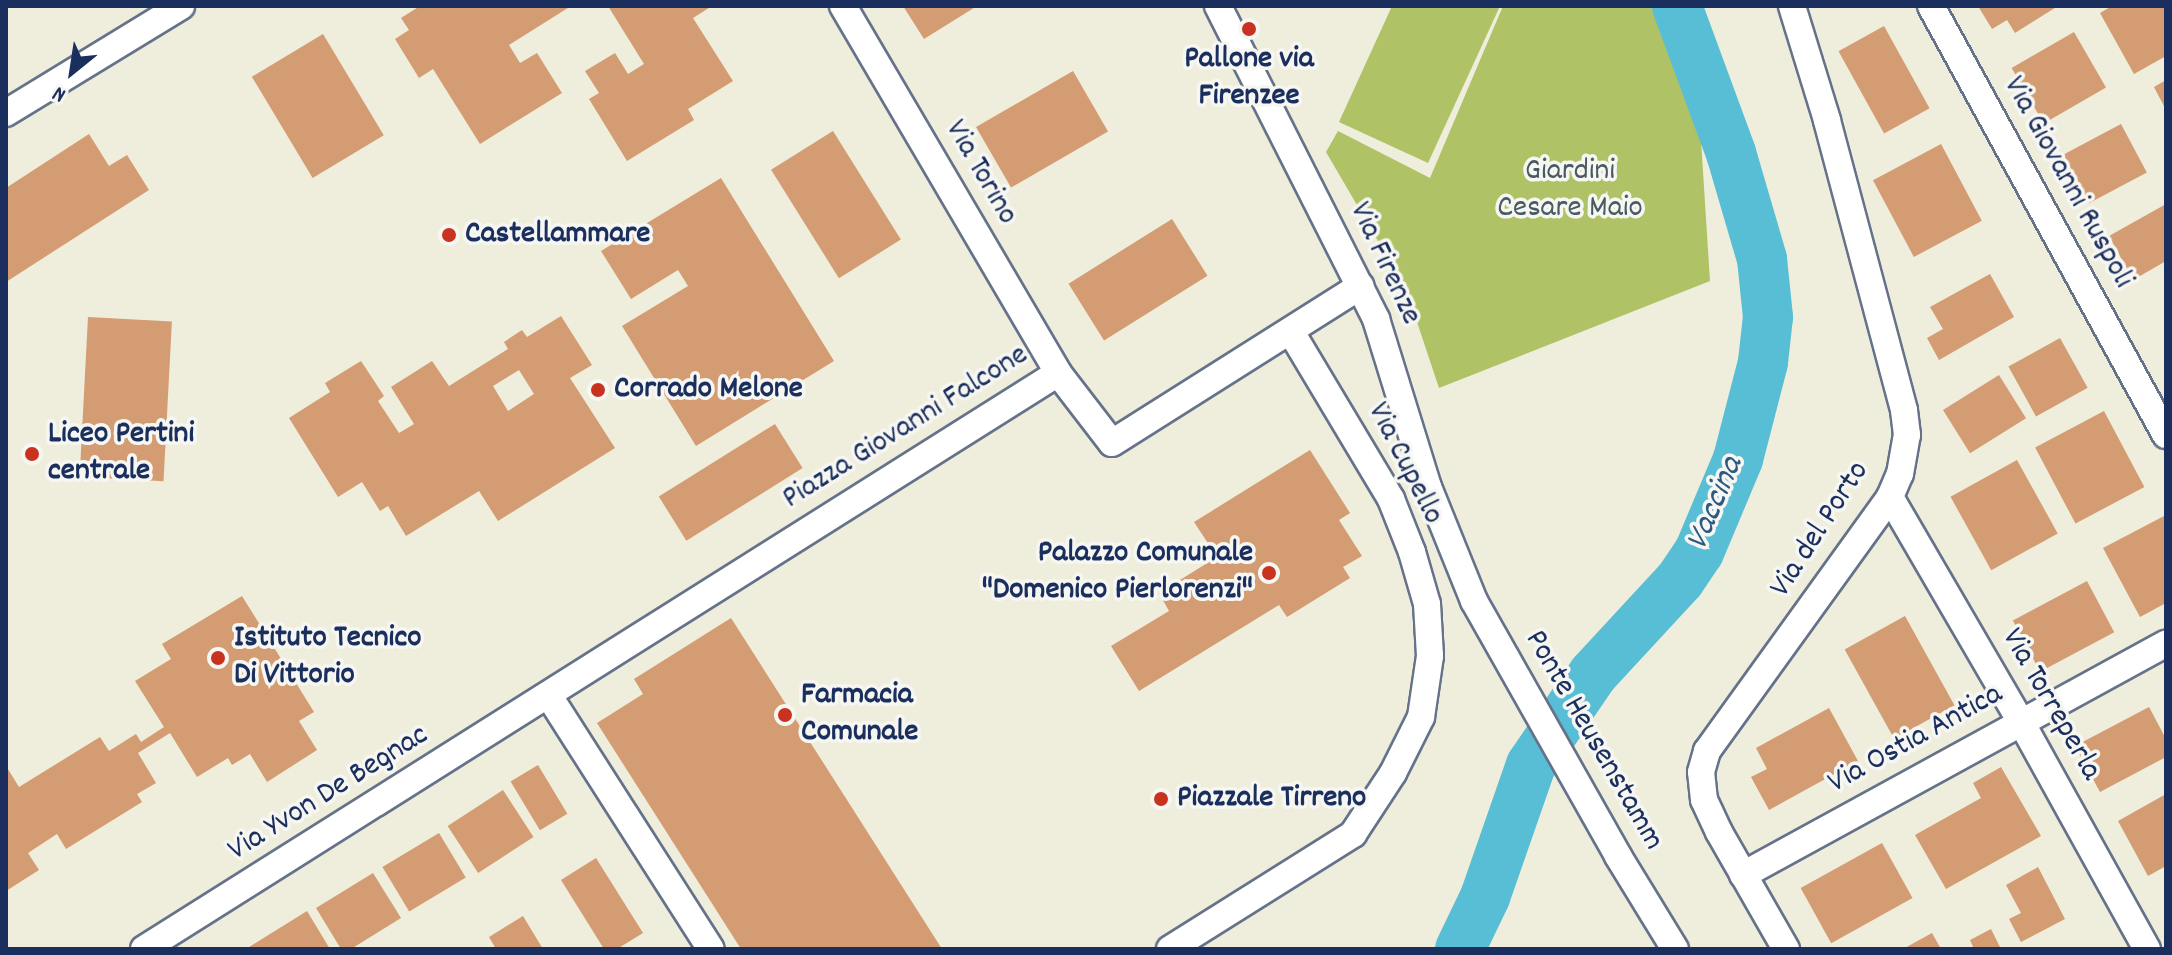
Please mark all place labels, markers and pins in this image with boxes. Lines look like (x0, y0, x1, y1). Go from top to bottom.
marker: Pallone via Firenzee (1240, 20, 1258, 38)
place label: Pallone via Firenzee (1184, 42, 1314, 117)
place label: Castellammare (465, 216, 650, 254)
marker: Castellammare (440, 226, 458, 244)
place label: Corrado Melone (614, 371, 803, 409)
marker: Corrado Melone (589, 381, 607, 399)
place label: Liceo Pertini centrale (48, 417, 194, 492)
marker: Liceo Pertini centrale (23, 445, 41, 463)
place label: Palazzo Comunale "Domenico Pierlorenzi" (981, 536, 1253, 611)
marker: Palazzo Comunale "Domenico Pierlorenzi" (1260, 564, 1278, 582)
place label: Istituto Tecnico Di Vittorio (234, 621, 422, 696)
marker: Istituto Tecnico Di Vittorio (209, 649, 227, 667)
place label: Farmacia Comunale (801, 678, 918, 753)
marker: Farmacia Comunale (776, 706, 794, 724)
place label: Piazzale Tirreno (1177, 780, 1366, 818)
marker: Piazzale Tirreno (1152, 790, 1170, 808)

